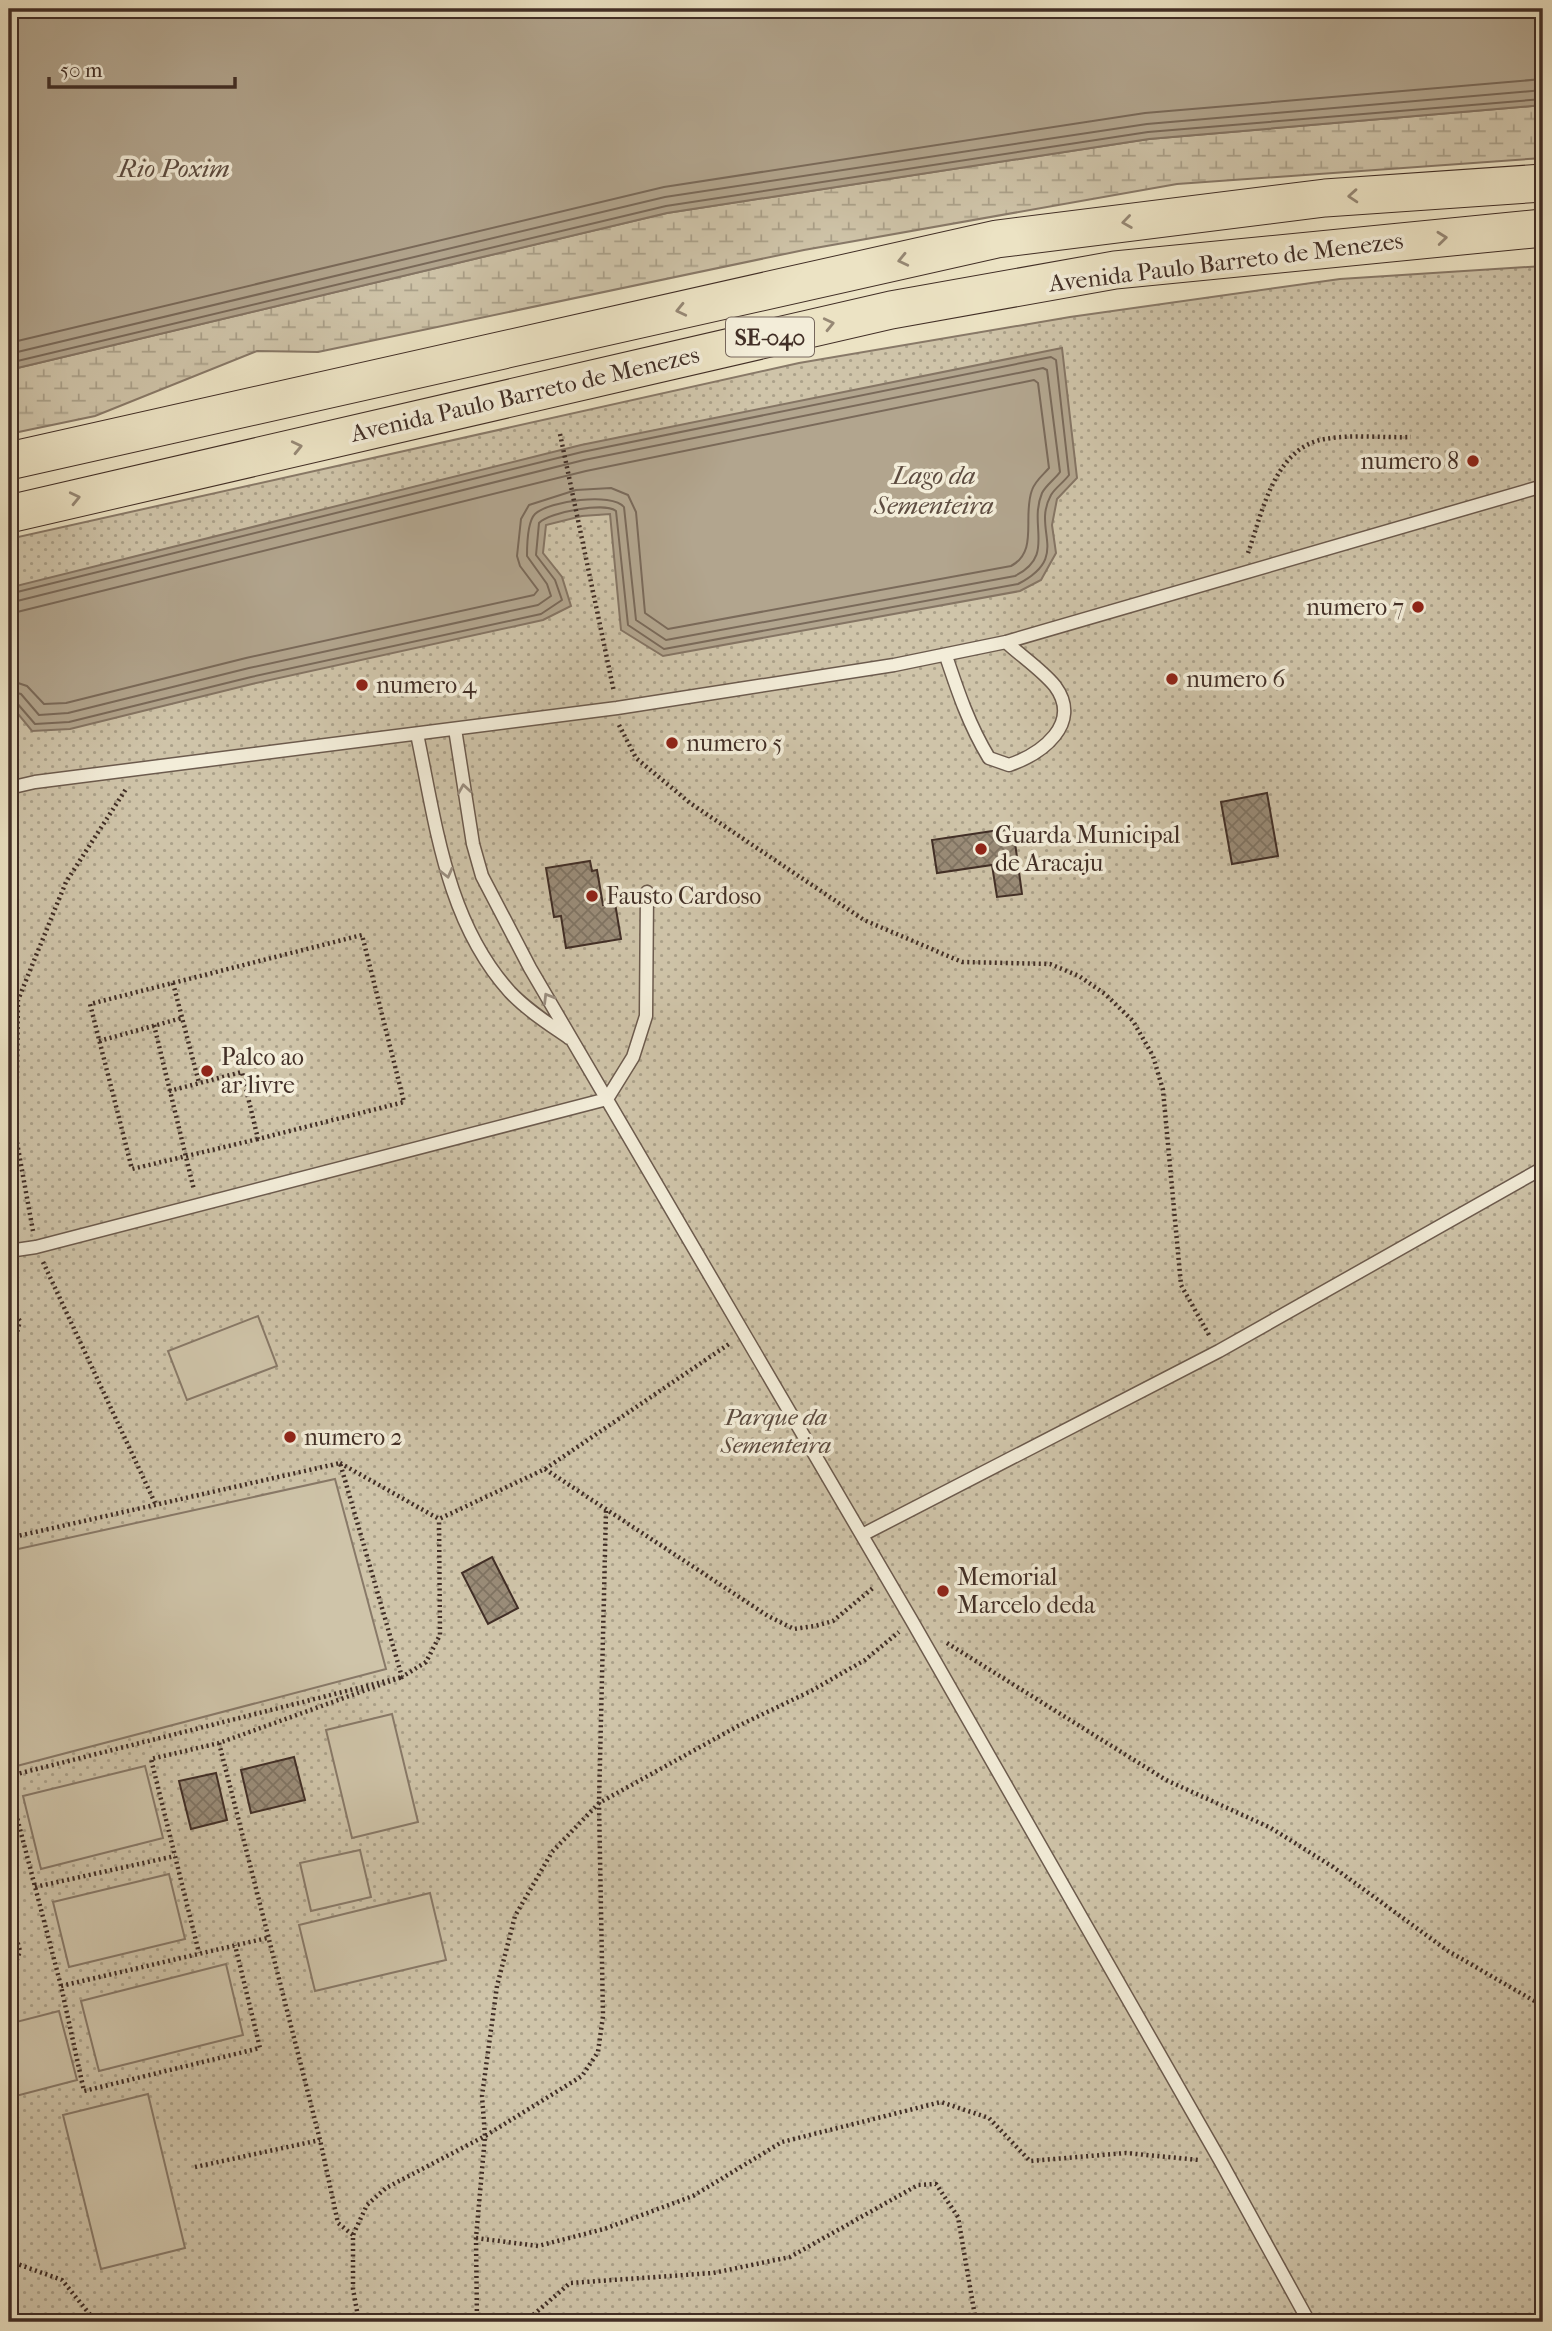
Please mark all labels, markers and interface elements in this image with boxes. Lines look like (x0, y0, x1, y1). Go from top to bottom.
scale bar (49, 46, 234, 90)
text: 50 m (60, 58, 103, 82)
water label: Rio Poxim (116, 153, 230, 184)
one-way arrow (1347, 188, 1358, 203)
one-way arrow (1121, 214, 1133, 229)
street label: Avenida Paulo Barreto de Menezes (1046, 226, 1405, 298)
one-way arrow (1436, 230, 1447, 245)
one-way arrow (897, 252, 909, 267)
one-way arrow (675, 302, 687, 316)
one-way arrow (823, 317, 835, 332)
road number: SE-040 (726, 318, 814, 356)
street label: Avenida Paulo Barreto de Menezes (347, 340, 702, 448)
one-way arrow (291, 441, 303, 455)
place label: numero 8 (1361, 447, 1459, 475)
marker: numero 8 (1465, 453, 1481, 469)
water label: Lago da Sementeira (873, 460, 994, 521)
one-way arrow (69, 492, 81, 506)
place label: numero 7 (1306, 593, 1404, 621)
marker: numero 7 (1410, 599, 1426, 615)
place label: numero 6 (1186, 665, 1286, 693)
place label: numero 4 (376, 671, 477, 699)
marker: numero 6 (1164, 671, 1180, 687)
marker: numero 4 (354, 677, 370, 693)
place label: numero 5 (686, 729, 783, 757)
marker: numero 5 (664, 735, 680, 751)
one-way arrow (457, 783, 472, 795)
place label: Guarda Municipal de Aracaju (995, 821, 1181, 877)
marker: Guarda Municipal de Aracaju (973, 841, 989, 857)
one-way arrow (439, 866, 453, 878)
place label: Fausto Cardoso (606, 882, 762, 910)
marker: Fausto Cardoso (584, 888, 600, 904)
one-way arrow (543, 992, 556, 1005)
place label: Palco ao ar livre (221, 1043, 304, 1099)
marker: Palco ao ar livre (199, 1063, 215, 1079)
park label: Parque da Sementeira (720, 1403, 831, 1459)
place label: numero 2 (304, 1423, 403, 1451)
marker: numero 2 (282, 1429, 298, 1445)
place label: Memorial Marcelo deda (957, 1563, 1096, 1619)
marker: Memorial Marcelo deda (935, 1583, 951, 1599)

